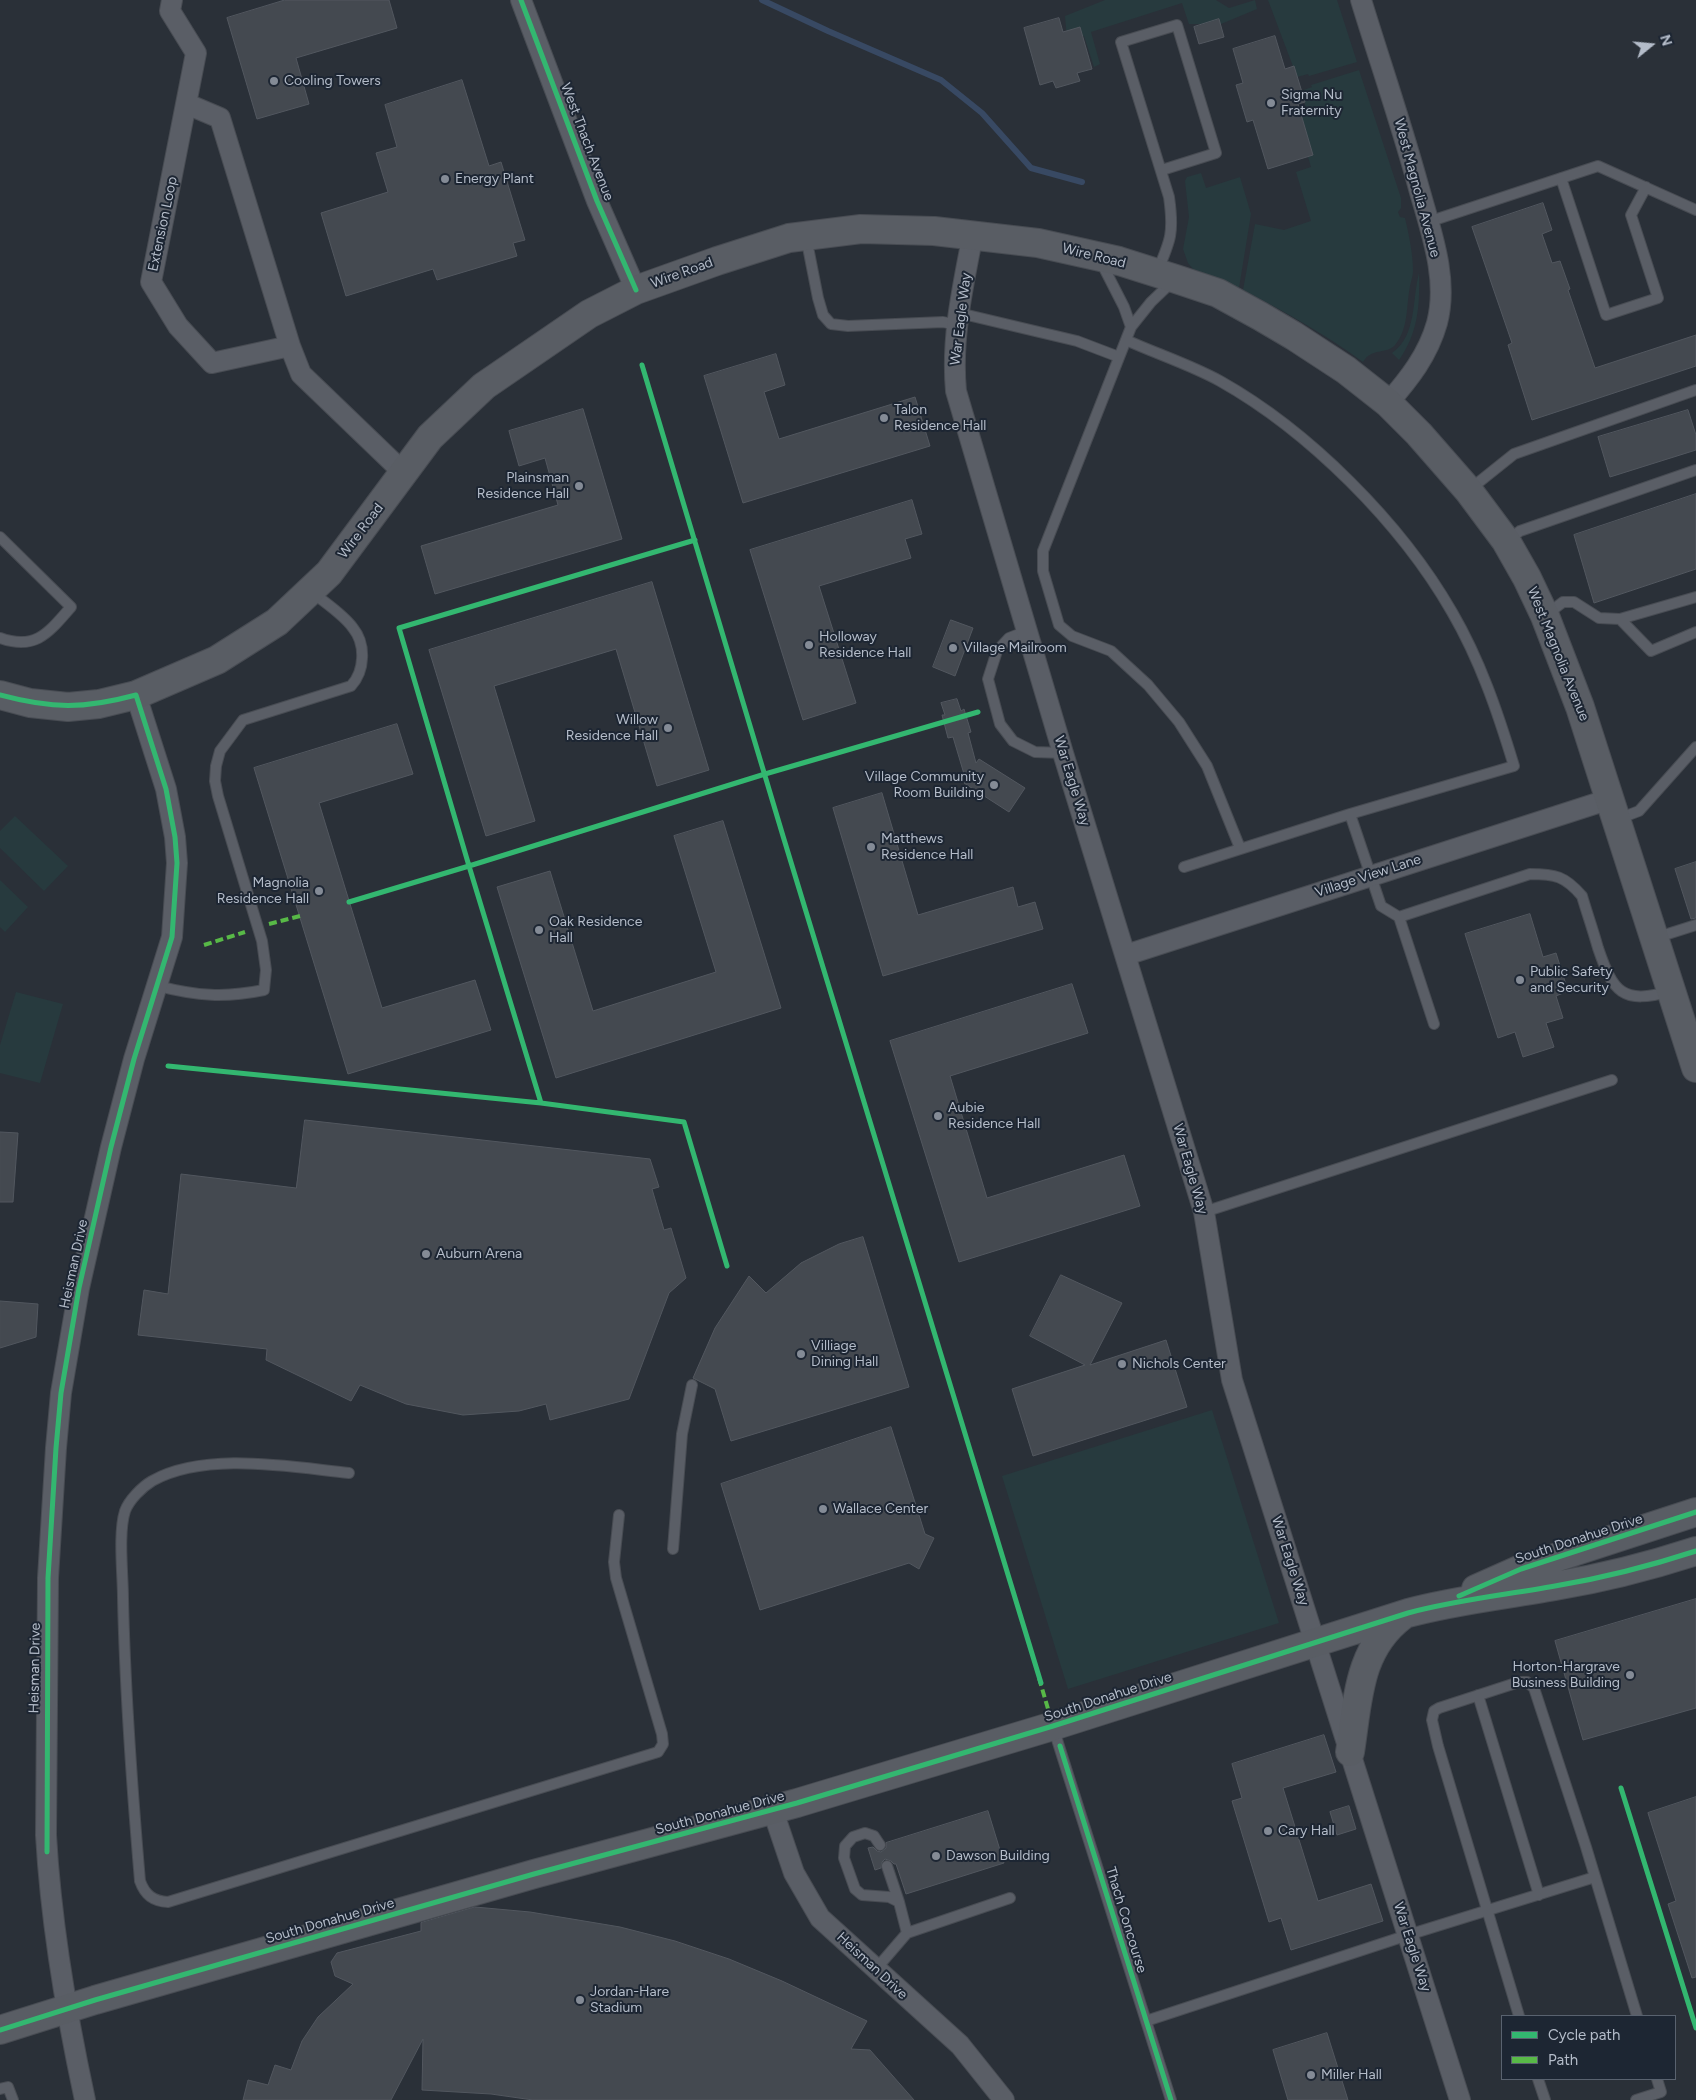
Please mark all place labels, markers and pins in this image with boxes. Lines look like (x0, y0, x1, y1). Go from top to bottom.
place label: Cooling Towers (284, 73, 381, 89)
marker: Cooling Towers (268, 75, 280, 87)
place label: Sigma Nu Fraternity (1281, 87, 1342, 120)
marker: Sigma Nu Fraternity (1265, 97, 1277, 109)
place label: Energy Plant (455, 171, 534, 187)
marker: Energy Plant (439, 173, 451, 185)
place label: Talon Residence Hall (894, 402, 986, 434)
marker: Talon Residence Hall (878, 412, 890, 424)
place label: Plainsman Residence Hall (477, 470, 569, 502)
marker: Plainsman Residence Hall (573, 480, 585, 492)
place label: Holloway Residence Hall (819, 629, 911, 662)
marker: Holloway Residence Hall (803, 639, 815, 651)
place label: Village Mailroom (963, 640, 1067, 656)
marker: Village Mailroom (947, 642, 959, 654)
place label: Willow Residence Hall (566, 712, 658, 744)
marker: Willow Residence Hall (662, 722, 674, 734)
place label: Village Community Room Building (865, 769, 984, 802)
marker: Village Community Room Building (988, 779, 1000, 791)
place label: Matthews Residence Hall (881, 831, 973, 864)
marker: Matthews Residence Hall (865, 841, 877, 853)
place label: Magnolia Residence Hall (217, 875, 309, 908)
marker: Magnolia Residence Hall (313, 885, 325, 897)
place label: Oak Residence Hall (549, 914, 642, 946)
marker: Oak Residence Hall (533, 924, 545, 936)
place label: Public Safety and Security (1530, 964, 1613, 996)
marker: Public Safety and Security (1514, 974, 1526, 986)
place label: Aubie Residence Hall (948, 1100, 1040, 1132)
marker: Aubie Residence Hall (932, 1110, 944, 1122)
place label: Auburn Arena (436, 1246, 522, 1262)
marker: Auburn Arena (420, 1248, 432, 1260)
place label: Villiage Dining Hall (811, 1338, 878, 1370)
marker: Villiage Dining Hall (795, 1348, 807, 1360)
place label: Nichols Center (1132, 1356, 1226, 1372)
marker: Nichols Center (1116, 1358, 1128, 1370)
place label: Wallace Center (833, 1501, 928, 1517)
marker: Wallace Center (817, 1503, 829, 1515)
place label: Horton-Hargrave Business Building (1512, 1659, 1620, 1691)
marker: Horton-Hargrave Business Building (1624, 1669, 1636, 1681)
place label: Cary Hall (1278, 1823, 1335, 1839)
marker: Cary Hall (1262, 1825, 1274, 1837)
place label: Dawson Building (946, 1848, 1050, 1864)
marker: Dawson Building (930, 1850, 942, 1862)
place label: Jordan-Hare Stadium (590, 1984, 669, 2016)
marker: Jordan-Hare Stadium (574, 1994, 586, 2006)
place label: Miller Hall (1321, 2067, 1382, 2083)
marker: Miller Hall (1305, 2069, 1317, 2081)

